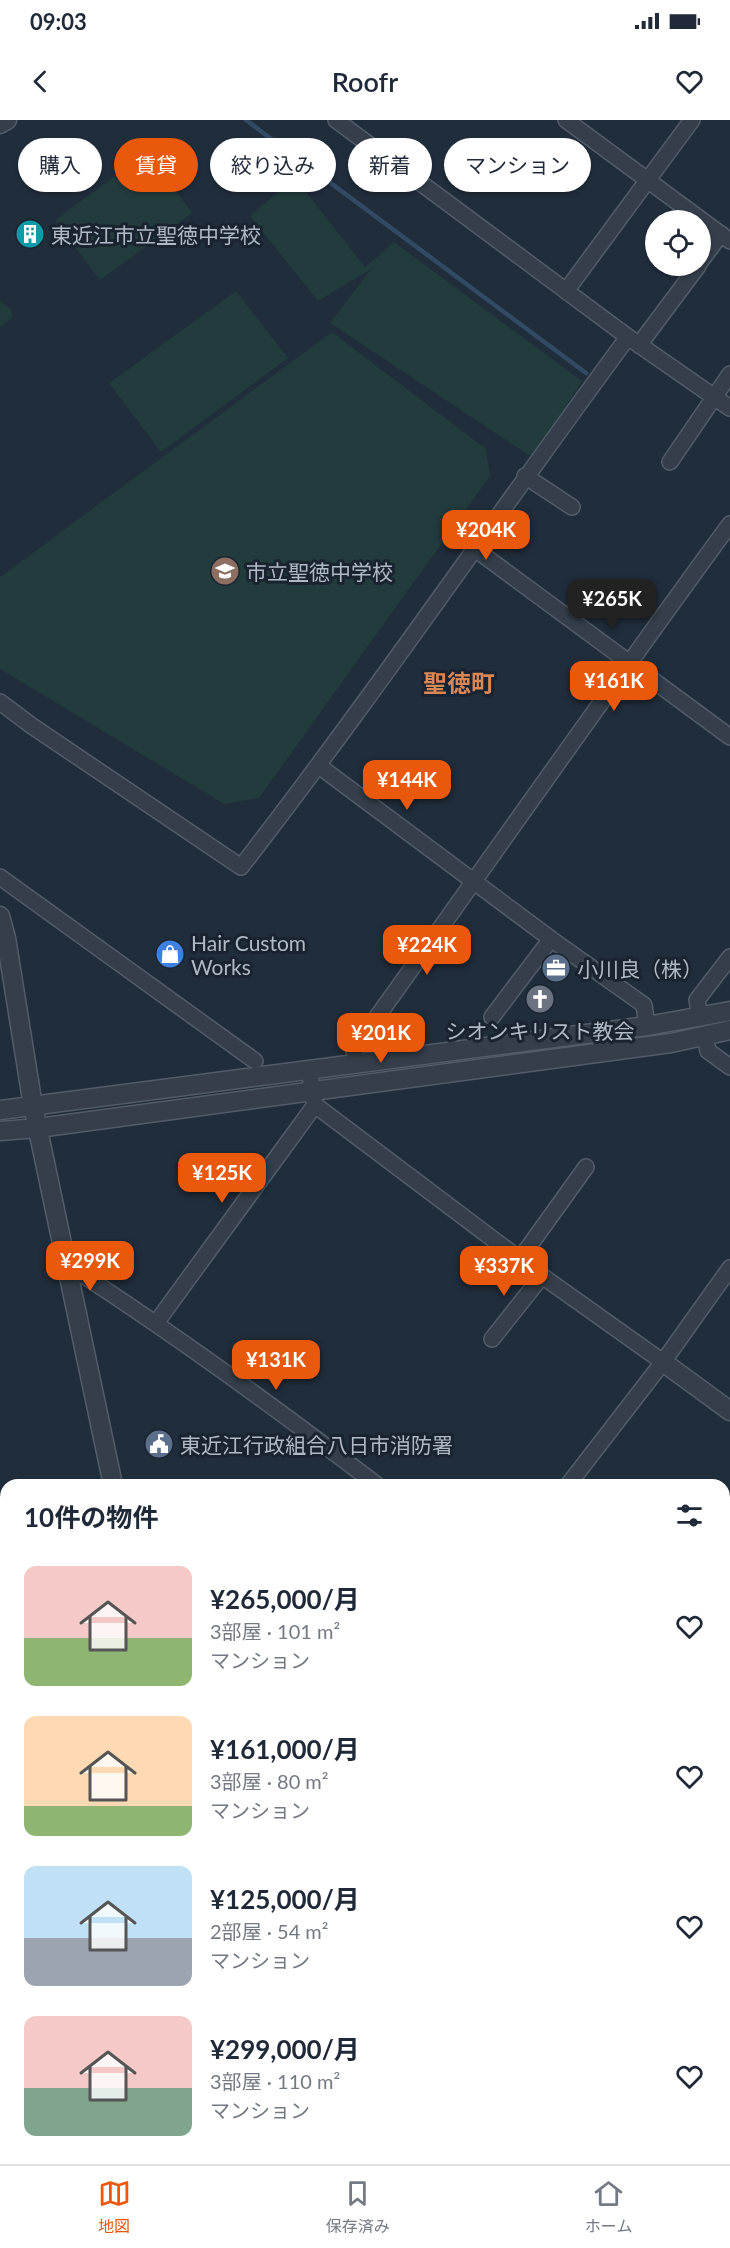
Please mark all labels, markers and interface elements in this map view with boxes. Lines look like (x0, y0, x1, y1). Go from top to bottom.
text: 09:03 (30, 8, 87, 35)
icon: back (24, 65, 57, 98)
text: Roofr (332, 65, 398, 98)
icon: heart (673, 65, 706, 98)
chip: 購入 (18, 138, 102, 192)
chip: 賃貸 (114, 138, 198, 192)
chip: 絞り込み (210, 138, 336, 192)
chip: 新着 (348, 138, 432, 192)
chip: マンション (444, 138, 591, 192)
map controls (645, 210, 711, 276)
button: locate (645, 210, 711, 276)
building icon: 東近江市立聖徳中学校 (14, 218, 46, 250)
place label: 東近江市立聖徳中学校 (51, 222, 261, 247)
pin: ¥204K (444, 510, 528, 561)
text: ¥204K (456, 517, 516, 541)
school or university icon: 市立聖徳中学校 (209, 555, 241, 587)
place label: 市立聖徳中学校 (246, 559, 393, 584)
pin: ¥265K (570, 579, 654, 630)
text: ¥265K (582, 586, 642, 610)
pin: ¥161K (572, 661, 656, 712)
district label: 聖徳町 (423, 668, 495, 697)
text: ¥161K (584, 668, 644, 692)
pin: ¥144K (365, 760, 449, 811)
text: ¥144K (377, 767, 437, 791)
pin: ¥224K (385, 925, 469, 976)
place label: Hair Custom Works (191, 930, 306, 979)
text: ¥224K (397, 932, 457, 956)
shop icon: Hair Custom Works (154, 938, 186, 970)
office icon: 小川良（株） (540, 952, 572, 984)
place label: 小川良（株） (577, 956, 703, 981)
church icon: シオンキリスト教会 (524, 983, 556, 1015)
pin: ¥201K (339, 1013, 423, 1064)
place label: シオンキリスト教会 (446, 1018, 635, 1043)
text: ¥201K (351, 1020, 411, 1044)
pin: ¥125K (180, 1153, 264, 1204)
text: ¥125K (192, 1160, 252, 1184)
pin: ¥299K (48, 1241, 132, 1292)
pin: ¥337K (462, 1246, 546, 1297)
text: ¥299K (60, 1248, 120, 1272)
text: ¥337K (474, 1253, 534, 1277)
pin: ¥131K (234, 1340, 318, 1391)
text: ¥131K (246, 1347, 306, 1371)
public building icon: 東近江行政組合八日市消防署 (143, 1428, 175, 1460)
place label: 東近江行政組合八日市消防署 (180, 1432, 453, 1457)
icon: filters (673, 1499, 706, 1532)
text: 10件の物件 (24, 1501, 158, 1533)
text: ¥265,000/月 (210, 1583, 360, 1615)
icon: home (72, 1590, 144, 1662)
icon: heart (673, 1610, 706, 1643)
text: 3部屋 · 101 m² (210, 1619, 340, 1643)
text: マンション (210, 1648, 310, 1672)
text: ¥161,000/月 (210, 1733, 360, 1765)
icon: home (72, 1740, 144, 1812)
icon: heart (673, 1760, 706, 1793)
text: 3部屋 · 80 m² (210, 1769, 329, 1793)
text: マンション (210, 1798, 310, 1822)
text: ¥125,000/月 (210, 1883, 360, 1915)
icon: home (72, 1890, 144, 1962)
icon: heart (673, 1910, 706, 1943)
text: 2部屋 · 54 m² (210, 1919, 329, 1943)
text: マンション (210, 1948, 310, 1972)
text: ¥299,000/月 (210, 2033, 360, 2065)
icon: home (72, 2040, 144, 2112)
icon: heart (673, 2060, 706, 2093)
text: 3部屋 · 110 m² (210, 2069, 340, 2093)
text: マンション (210, 2098, 310, 2122)
tab: 地図 (98, 2177, 131, 2237)
tab: 保存済み (326, 2177, 390, 2237)
tab: ホーム (585, 2177, 632, 2237)

